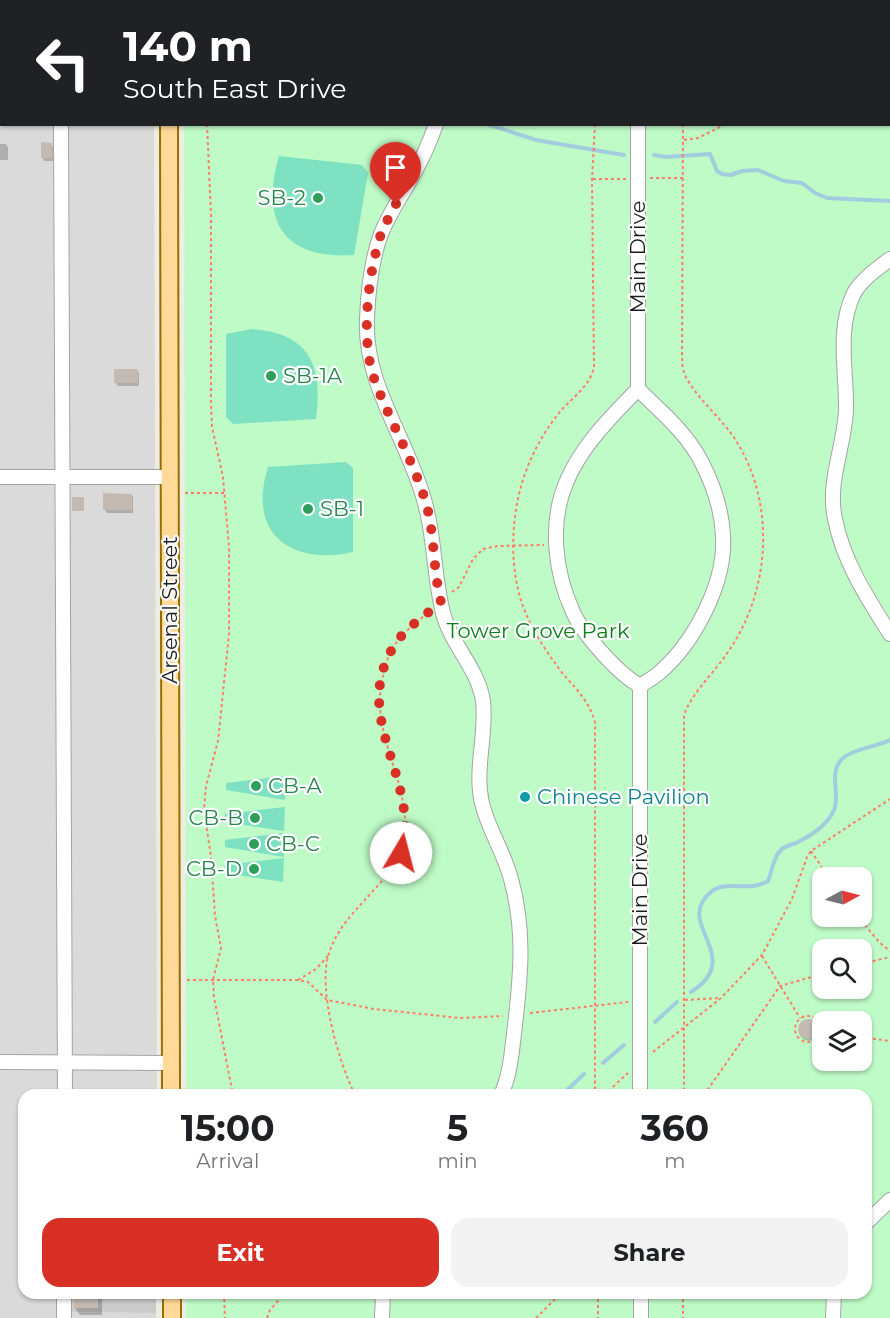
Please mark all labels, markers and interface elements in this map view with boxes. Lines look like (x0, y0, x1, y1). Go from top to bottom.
text: 140 m (123, 20, 253, 72)
icon: left (24, 24, 102, 102)
text: South East Drive (123, 72, 347, 105)
pin (370, 142, 421, 204)
icon: arrive (379, 151, 412, 184)
place label: SB-2 (258, 185, 306, 210)
marker: SB-2 (311, 191, 325, 205)
street label: Main Drive (625, 201, 650, 313)
place label: SB-1A (283, 363, 343, 388)
marker: SB-1A (264, 369, 278, 383)
place label: SB-1 (320, 496, 364, 521)
marker: SB-1 (301, 502, 315, 516)
street label: Arsenal Street (157, 536, 182, 684)
park label: Tower Grove Park (447, 618, 630, 643)
place label: CB-A (268, 773, 322, 798)
marker: CB-A (249, 779, 263, 793)
place label: Chinese Pavilion (537, 784, 710, 809)
marker: Chinese Pavilion (518, 790, 532, 804)
place label: CB-B (188, 805, 243, 830)
marker: CB-B (248, 811, 262, 825)
position arrow (369, 821, 433, 885)
place label: CB-C (266, 831, 320, 856)
street label: Main Drive (627, 834, 652, 946)
marker: CB-C (247, 837, 261, 851)
place label: CB-D (186, 856, 242, 881)
marker: CB-D (247, 862, 261, 876)
north arrow (812, 867, 872, 927)
map controls (812, 867, 872, 1071)
button: search (812, 939, 872, 999)
button: layers (812, 1011, 872, 1071)
text: 15:00 (181, 1106, 275, 1150)
text: 5 (447, 1106, 468, 1150)
text: 360 (640, 1106, 709, 1150)
text: Arrival (196, 1149, 259, 1173)
text: min (438, 1149, 478, 1173)
text: m (664, 1149, 685, 1173)
button: Exit (42, 1218, 439, 1287)
button: Share (451, 1218, 848, 1287)

